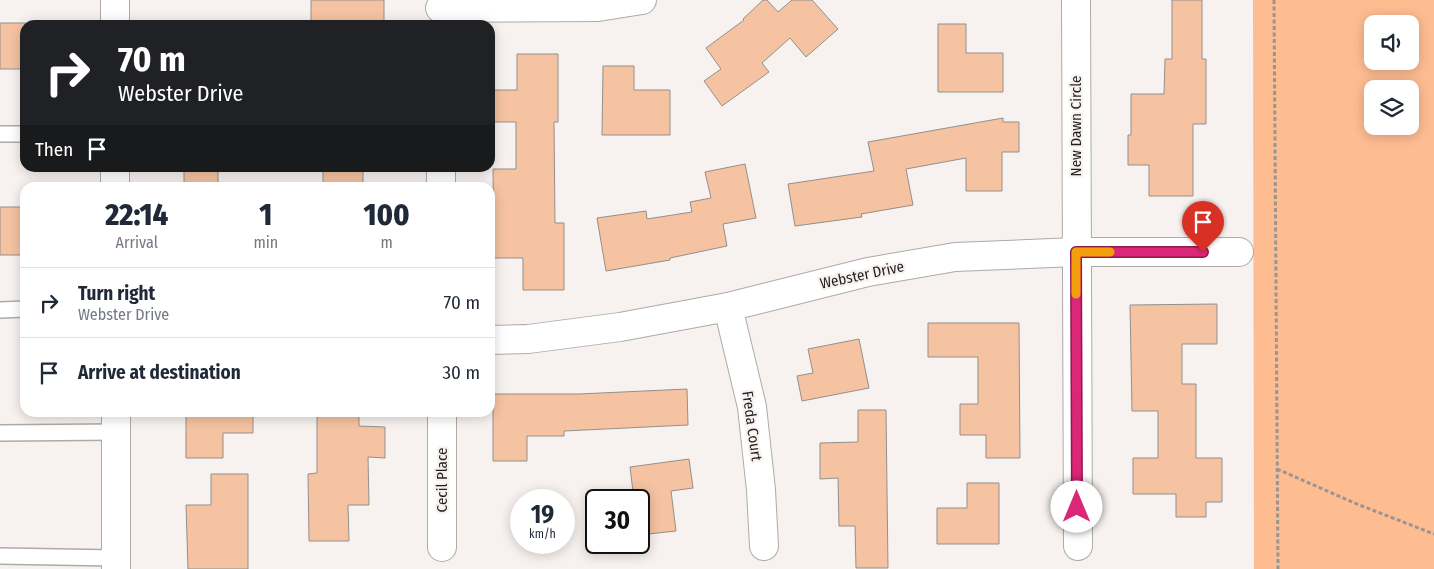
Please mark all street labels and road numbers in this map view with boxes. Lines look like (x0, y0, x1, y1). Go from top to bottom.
street label: New Dawn Circle (1067, 76, 1085, 176)
street label: Webster Drive (818, 257, 906, 293)
street label: Freda Court (738, 390, 766, 462)
street label: Cecil Place (433, 448, 451, 512)

